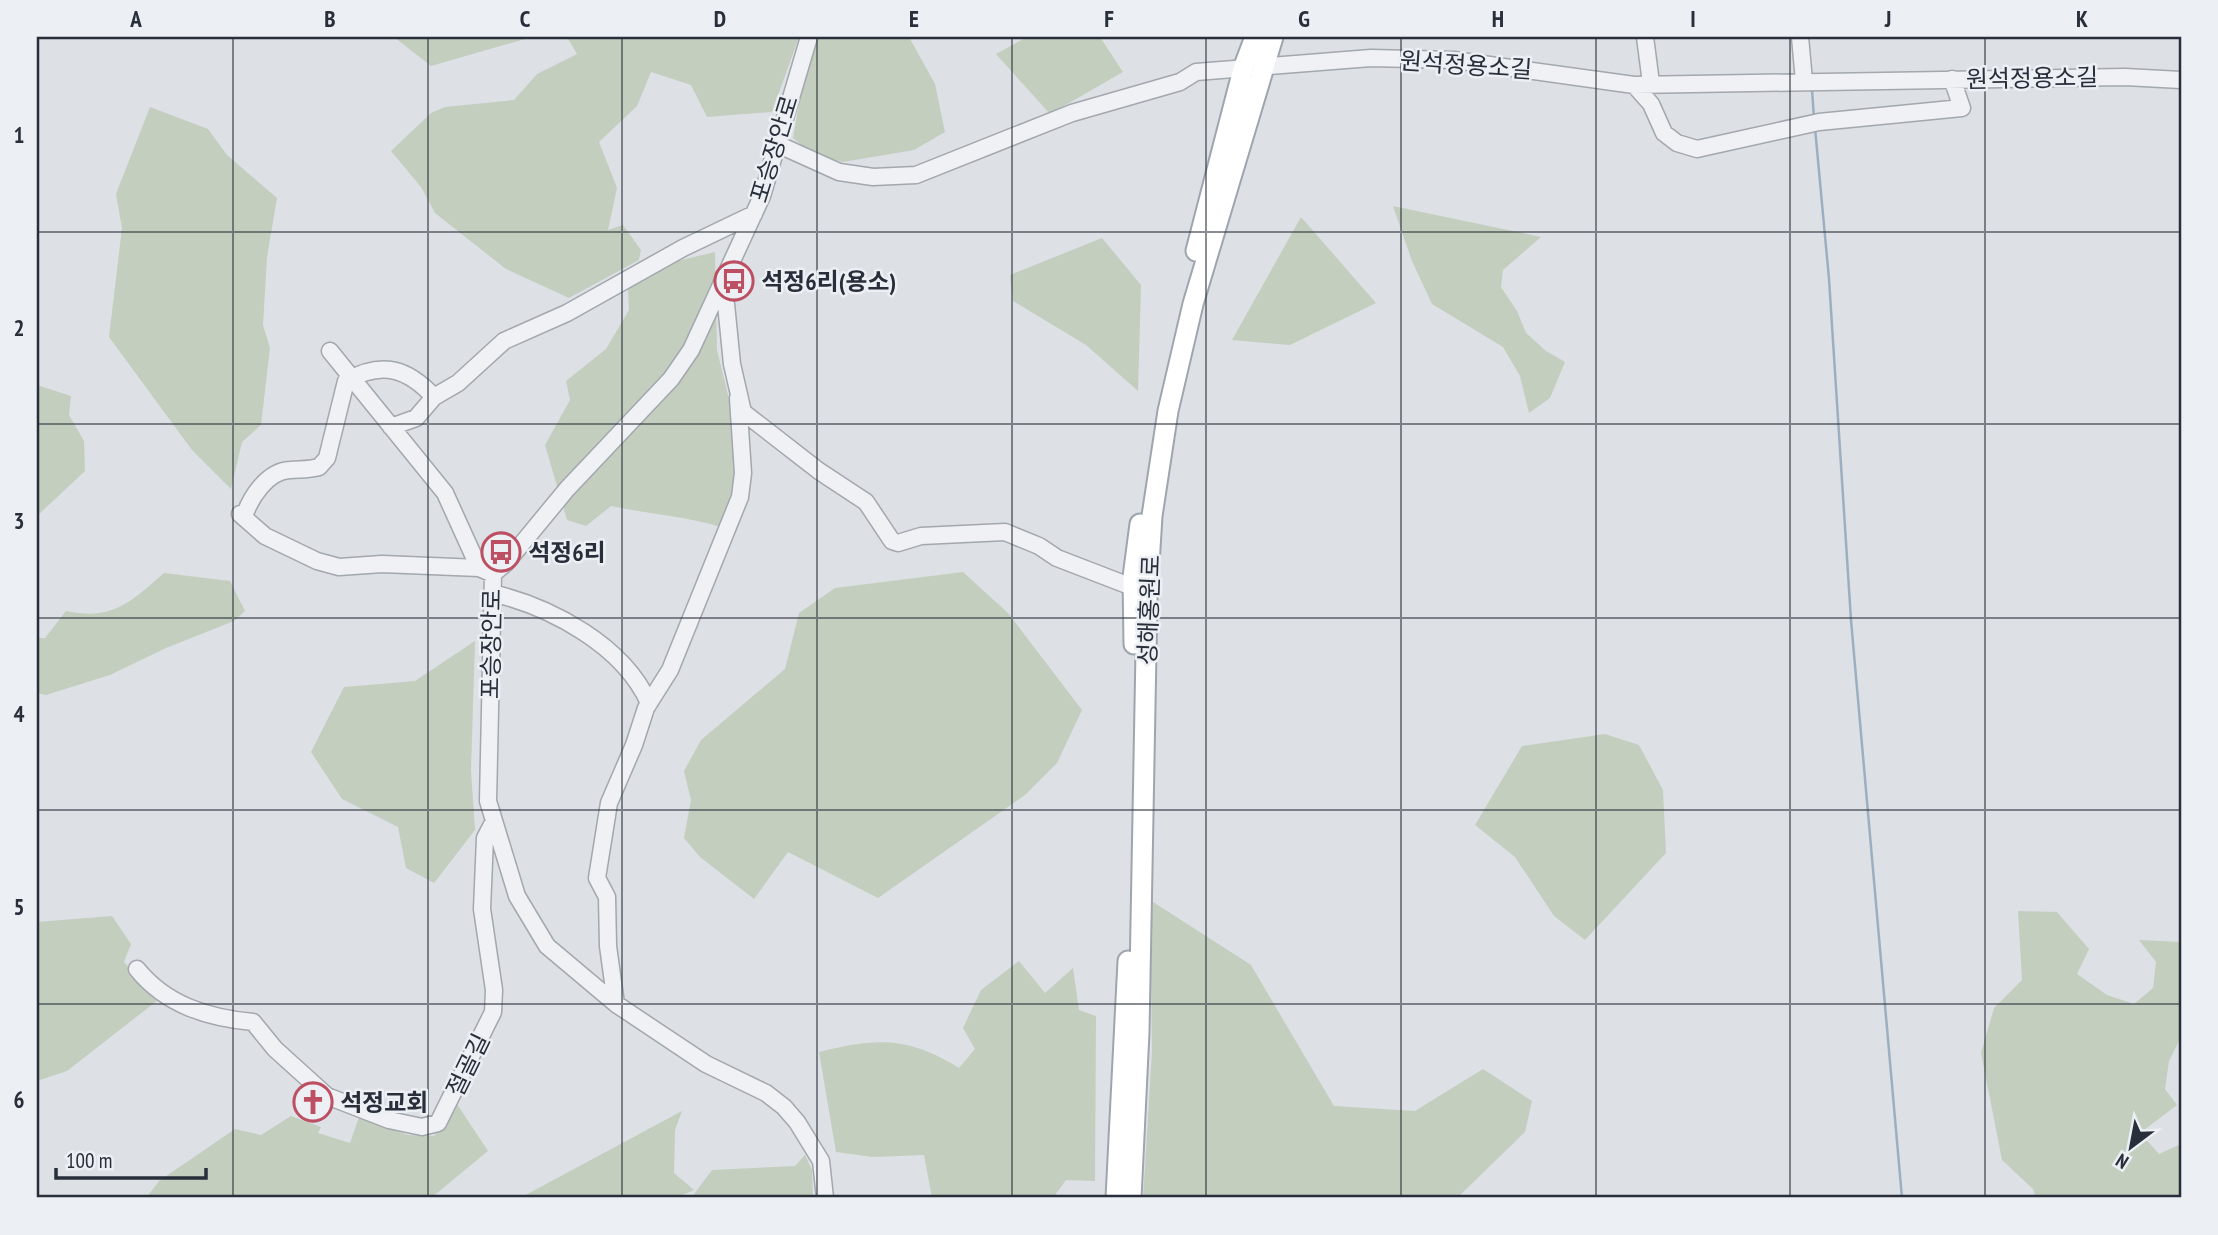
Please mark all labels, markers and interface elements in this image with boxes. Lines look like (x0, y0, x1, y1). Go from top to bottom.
text: A (129, 4, 142, 33)
text: B (324, 4, 336, 33)
text: C (520, 4, 531, 33)
text: D (714, 4, 726, 33)
text: E (909, 4, 919, 33)
text: F (1104, 4, 1114, 33)
text: G (1298, 4, 1310, 33)
text: H (1492, 4, 1504, 33)
text: I (1690, 4, 1696, 33)
text: J (1884, 4, 1891, 33)
text: K (2076, 4, 2088, 33)
street label: 원석정용소길 (1399, 45, 1533, 85)
street label: 원석정용소길 (1965, 61, 2099, 95)
street label: 포승장안로 (743, 92, 805, 206)
text: 1 (14, 120, 25, 149)
bus stop icon: 석정6리(용소) (713, 260, 755, 302)
place label: 석정6리(용소) (761, 266, 896, 297)
text: 2 (14, 313, 25, 342)
text: 3 (14, 506, 25, 535)
bus stop icon: 석정6리 (480, 531, 522, 573)
place label: 석정6리 (528, 537, 606, 568)
street label: 성해홍원로 (1132, 554, 1166, 666)
street label: 포승장안로 (475, 589, 507, 699)
text: 4 (14, 699, 25, 728)
text: 5 (14, 892, 25, 921)
street label: 절골길 (440, 1028, 496, 1102)
church icon: 석정교회 (292, 1081, 334, 1123)
text: 6 (14, 1085, 25, 1114)
place label: 석정교회 (340, 1087, 428, 1118)
north arrow (2096, 1112, 2166, 1182)
scale bar (56, 1137, 206, 1181)
text: 100 m (66, 1147, 112, 1174)
text: N (2111, 1149, 2133, 1174)

